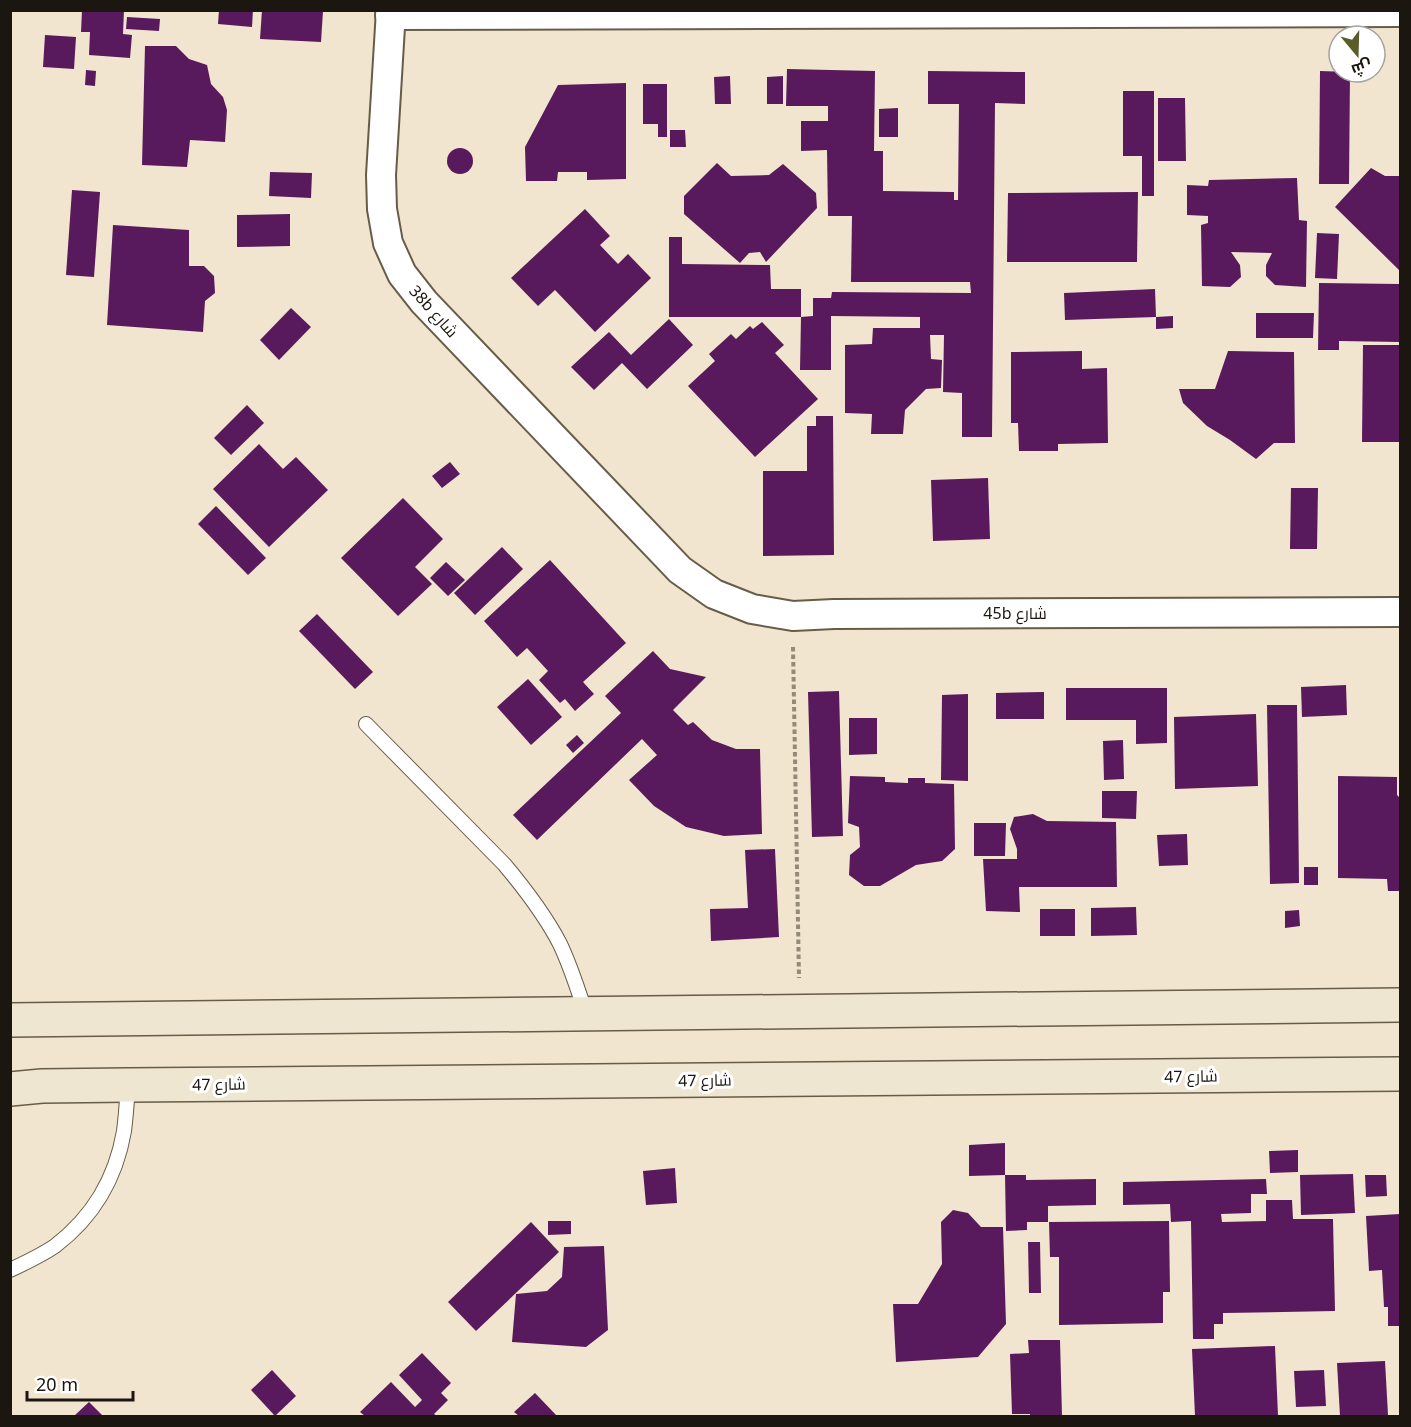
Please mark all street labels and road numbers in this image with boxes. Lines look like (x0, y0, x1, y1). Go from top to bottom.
street label: 38b شارع (404, 280, 463, 343)
street label: 45b شارع (983, 602, 1047, 625)
street label: شارع 47 (1164, 1065, 1218, 1088)
street label: شارع 47 (678, 1069, 732, 1092)
street label: شارع 47 (192, 1073, 246, 1096)

